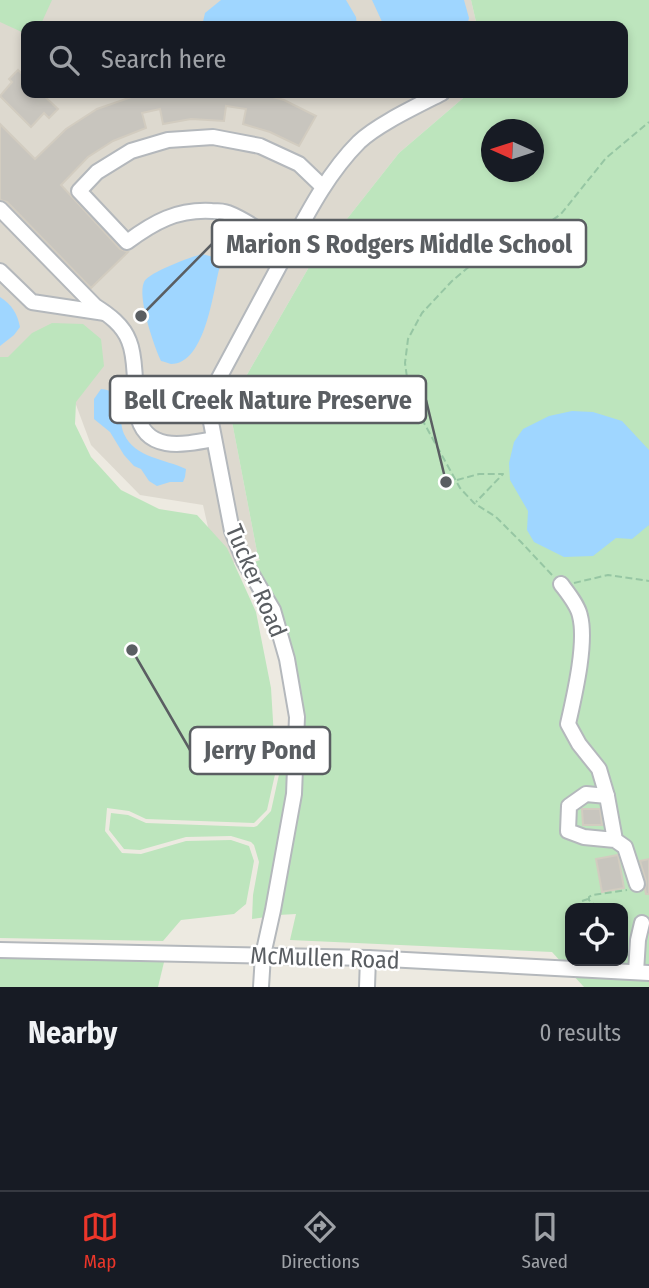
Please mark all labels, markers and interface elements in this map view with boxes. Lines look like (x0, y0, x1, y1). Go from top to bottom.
search box (21, 21, 628, 98)
icon: search (45, 41, 83, 79)
text: Search here (101, 44, 226, 75)
north arrow (481, 119, 544, 182)
callout: Marion S Rodgers Middle School (212, 220, 586, 267)
text: Marion S Rodgers Middle School (226, 229, 573, 260)
callout: Bell Creek Nature Preserve (110, 376, 426, 423)
text: Bell Creek Nature Preserve (124, 385, 412, 416)
street label: Tucker Road (220, 520, 292, 642)
callout: Jerry Pond (190, 727, 330, 774)
text: Jerry Pond (203, 735, 316, 766)
map controls (565, 903, 628, 966)
button: locate (565, 903, 628, 966)
street label: McMullen Road (250, 941, 400, 975)
text: Nearby (28, 1015, 117, 1051)
text: 0 results (540, 1019, 621, 1047)
tab: Map (81, 1208, 119, 1273)
tab: Directions (281, 1208, 360, 1273)
tab: Saved (522, 1208, 568, 1273)

